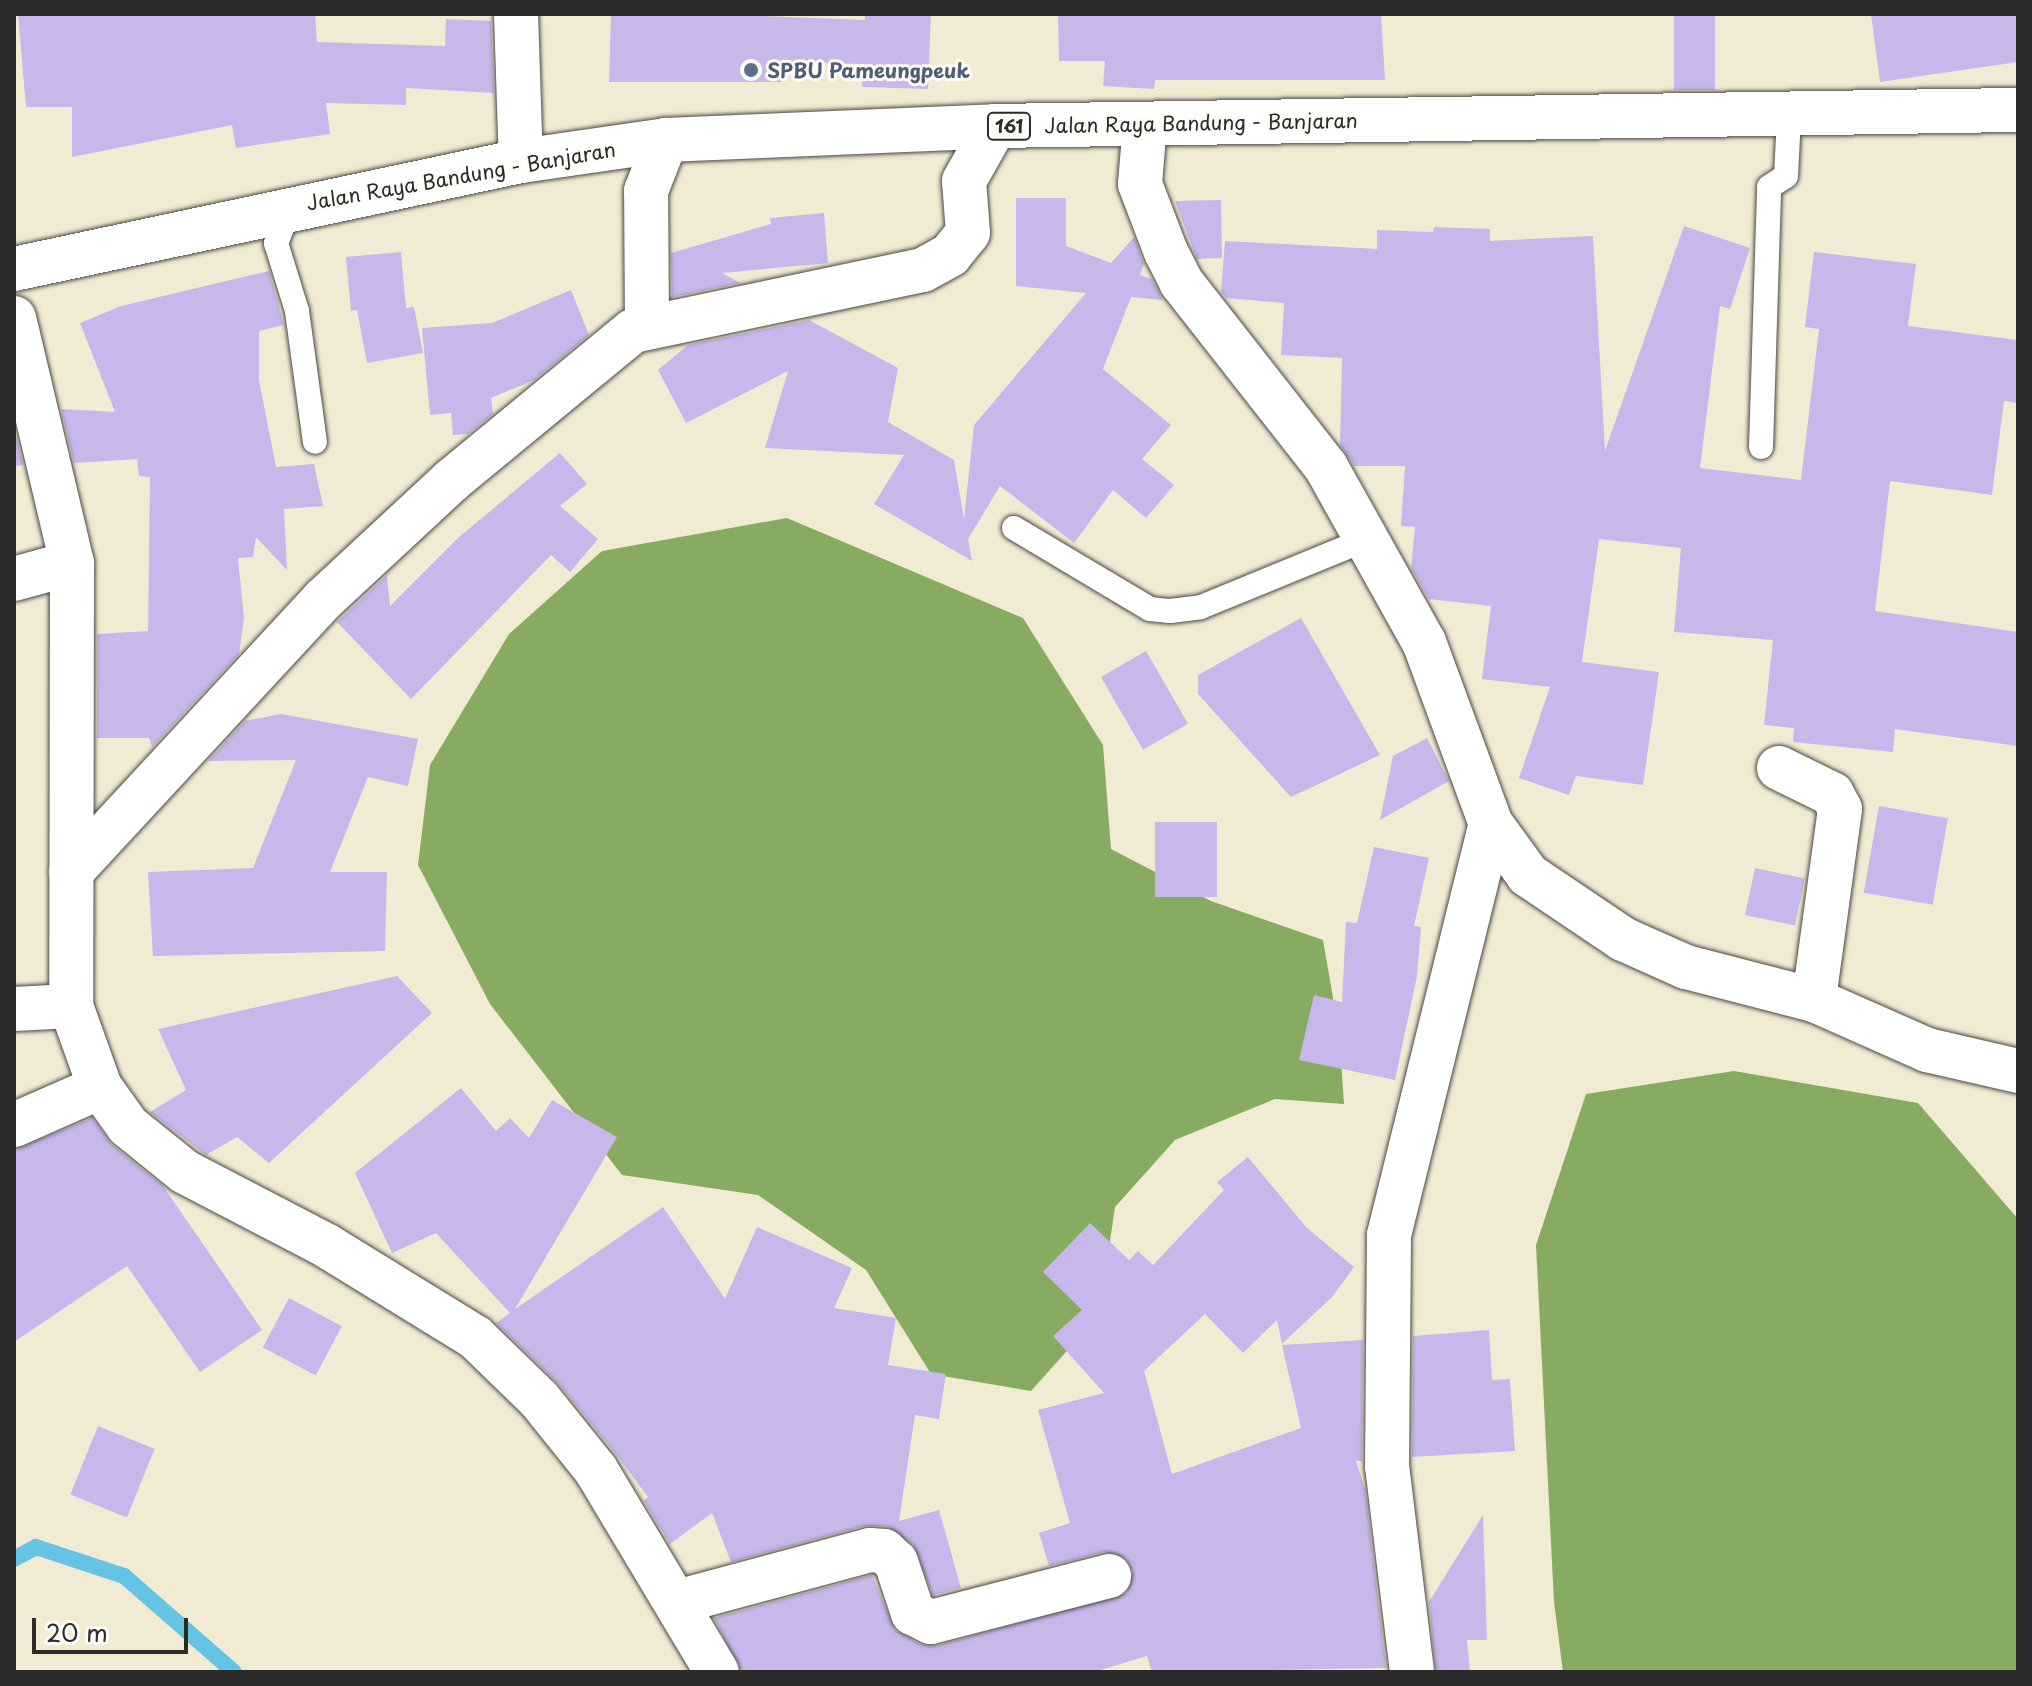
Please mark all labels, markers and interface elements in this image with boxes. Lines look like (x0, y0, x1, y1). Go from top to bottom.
place label: SPBU Pameungpeuk (767, 58, 970, 82)
marker: SPBU Pameungpeuk (742, 61, 760, 79)
street label: Jalan Raya Bandung - Banjaran (1044, 108, 1358, 138)
road number: 161 (985, 112, 1033, 140)
street label: Jalan Raya Bandung - Banjaran (304, 137, 618, 215)
scale bar (36, 1602, 192, 1652)
text: 20 m (46, 1614, 108, 1650)

